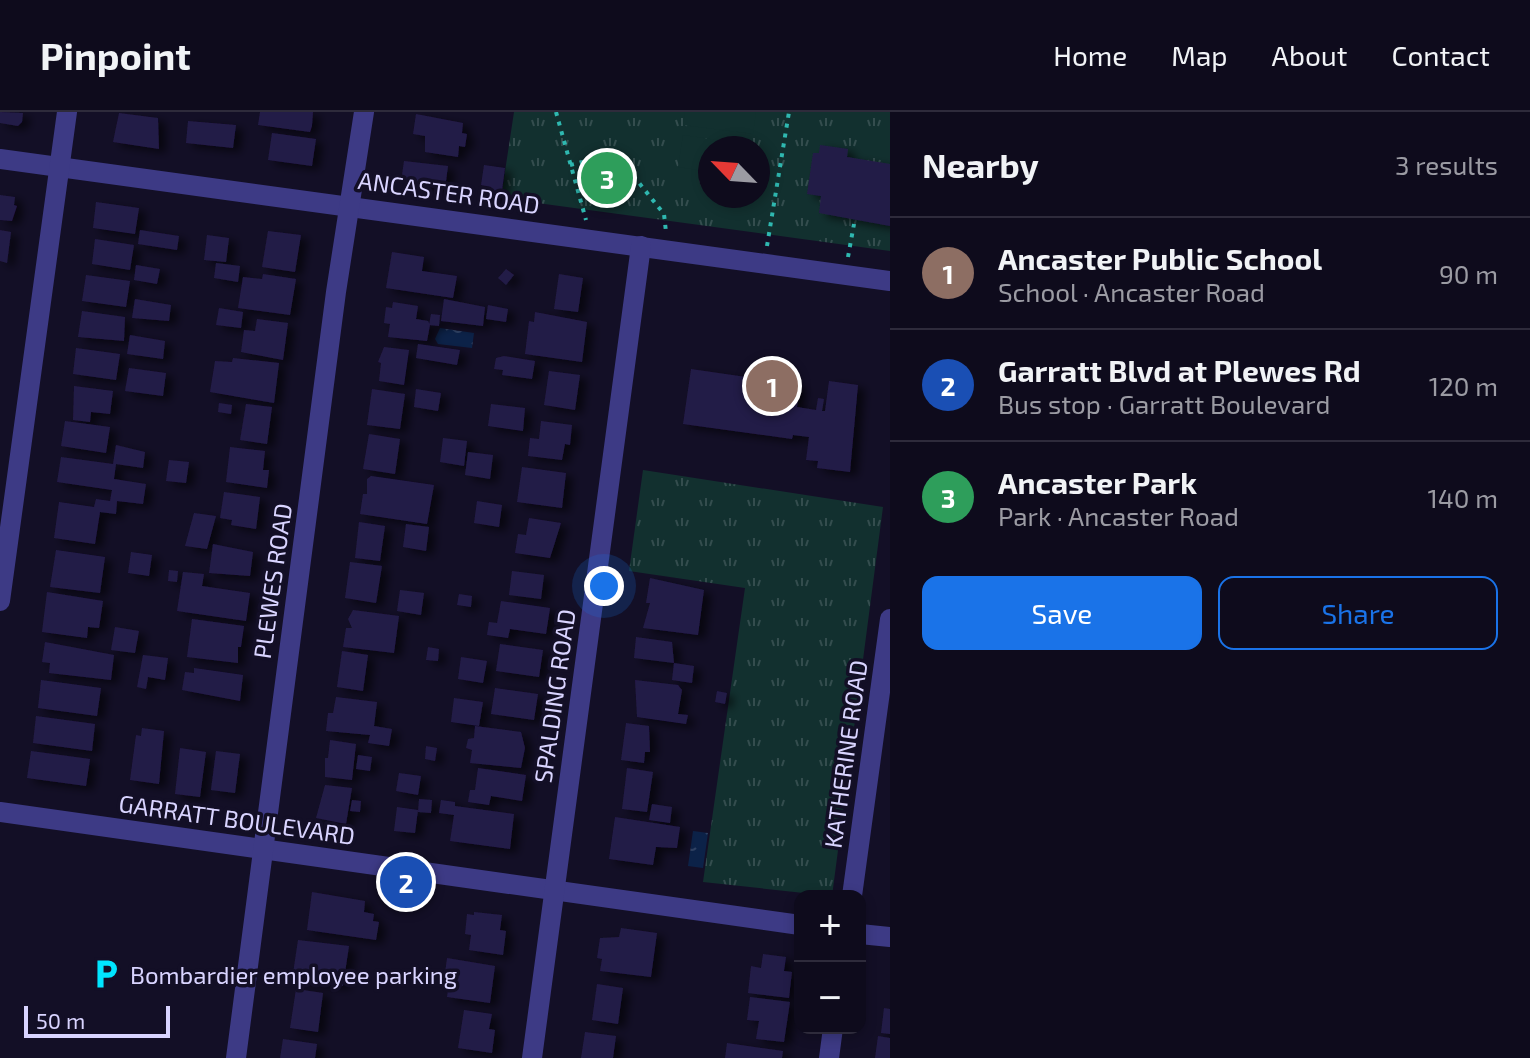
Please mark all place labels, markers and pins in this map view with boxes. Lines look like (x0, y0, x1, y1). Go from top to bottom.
pin: 3 (581, 148, 633, 208)
pin: 1 (746, 356, 798, 416)
pin: 2 (380, 852, 432, 912)
parking icon: Bombardier employee parking (89, 957, 123, 991)
place label: Bombardier employee parking (130, 960, 457, 989)

